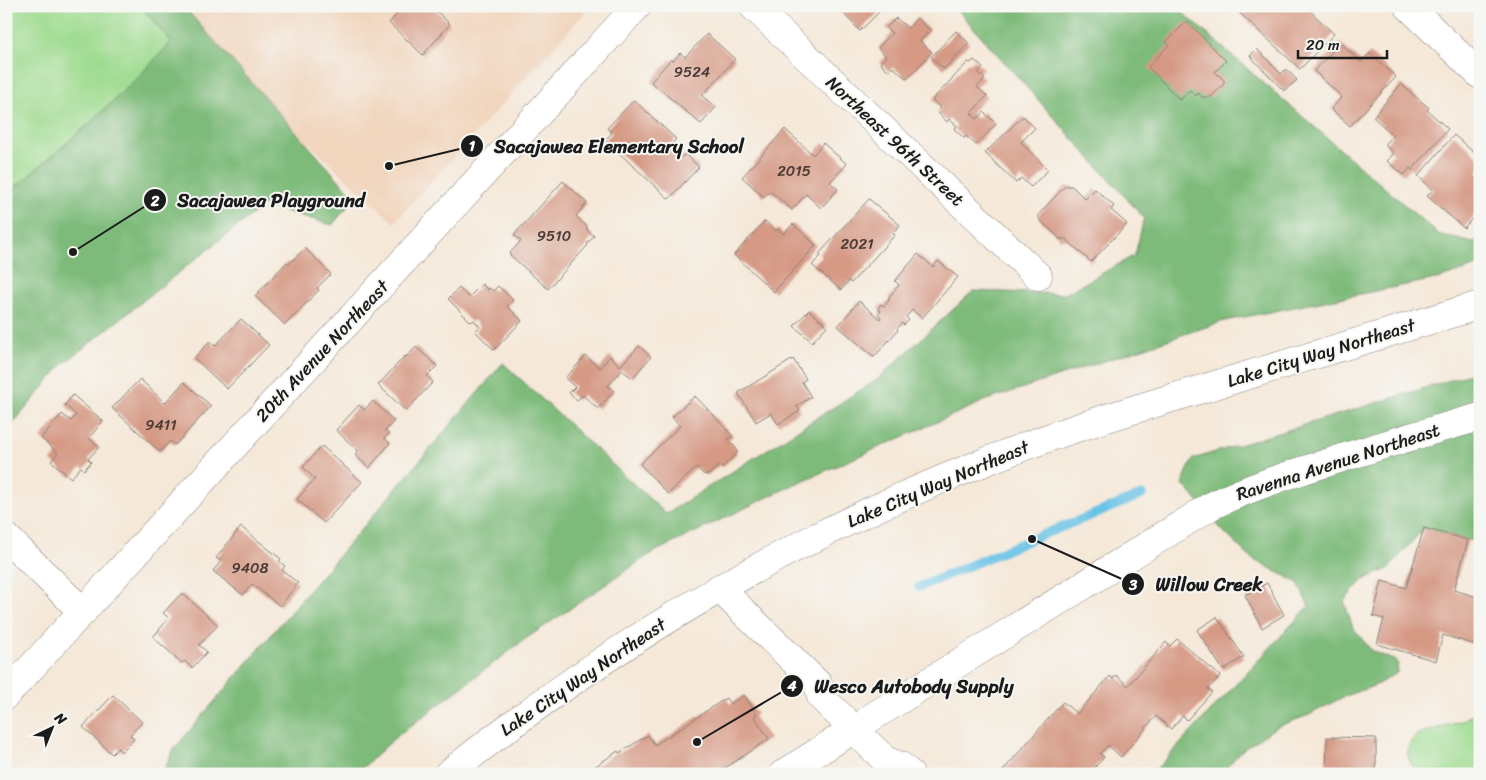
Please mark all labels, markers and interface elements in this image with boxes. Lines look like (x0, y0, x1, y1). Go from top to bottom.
scale bar (1298, 28, 1387, 60)
text: 20 m (1306, 32, 1340, 58)
house number: 9524 (674, 59, 710, 85)
street label: Northeast 96th Street (818, 68, 972, 214)
callout: Sacajawea Elementary School (459, 129, 755, 163)
text: Sacajawea Elementary School (493, 130, 744, 163)
text: 1 (469, 133, 476, 159)
house number: 2015 (777, 158, 811, 184)
callout: Sacajawea Playground (142, 183, 375, 217)
text: Sacajawea Playground (176, 184, 367, 217)
text: 2 (150, 188, 160, 214)
house number: 9510 (537, 223, 571, 249)
house number: 2021 (840, 231, 874, 257)
street label: 20th Avenue Northeast (247, 272, 397, 430)
street label: Lake City Way Northeast (1223, 309, 1420, 397)
house number: 9411 (145, 412, 177, 438)
street label: Ravenna Avenue Northeast (1232, 414, 1444, 510)
street label: Lake City Way Northeast (842, 431, 1035, 537)
house number: 9408 (231, 555, 269, 581)
callout: Willow Creek (1120, 567, 1273, 601)
text: Willow Creek (1155, 568, 1263, 601)
text: 3 (1128, 572, 1138, 598)
street label: Lake City Way Northeast (493, 609, 673, 745)
callout: Wesco Autobody Supply (779, 669, 1024, 703)
text: Wesco Autobody Supply (814, 670, 1015, 703)
text: 4 (786, 673, 797, 699)
north arrow (28, 702, 78, 752)
text: N (48, 706, 73, 732)

